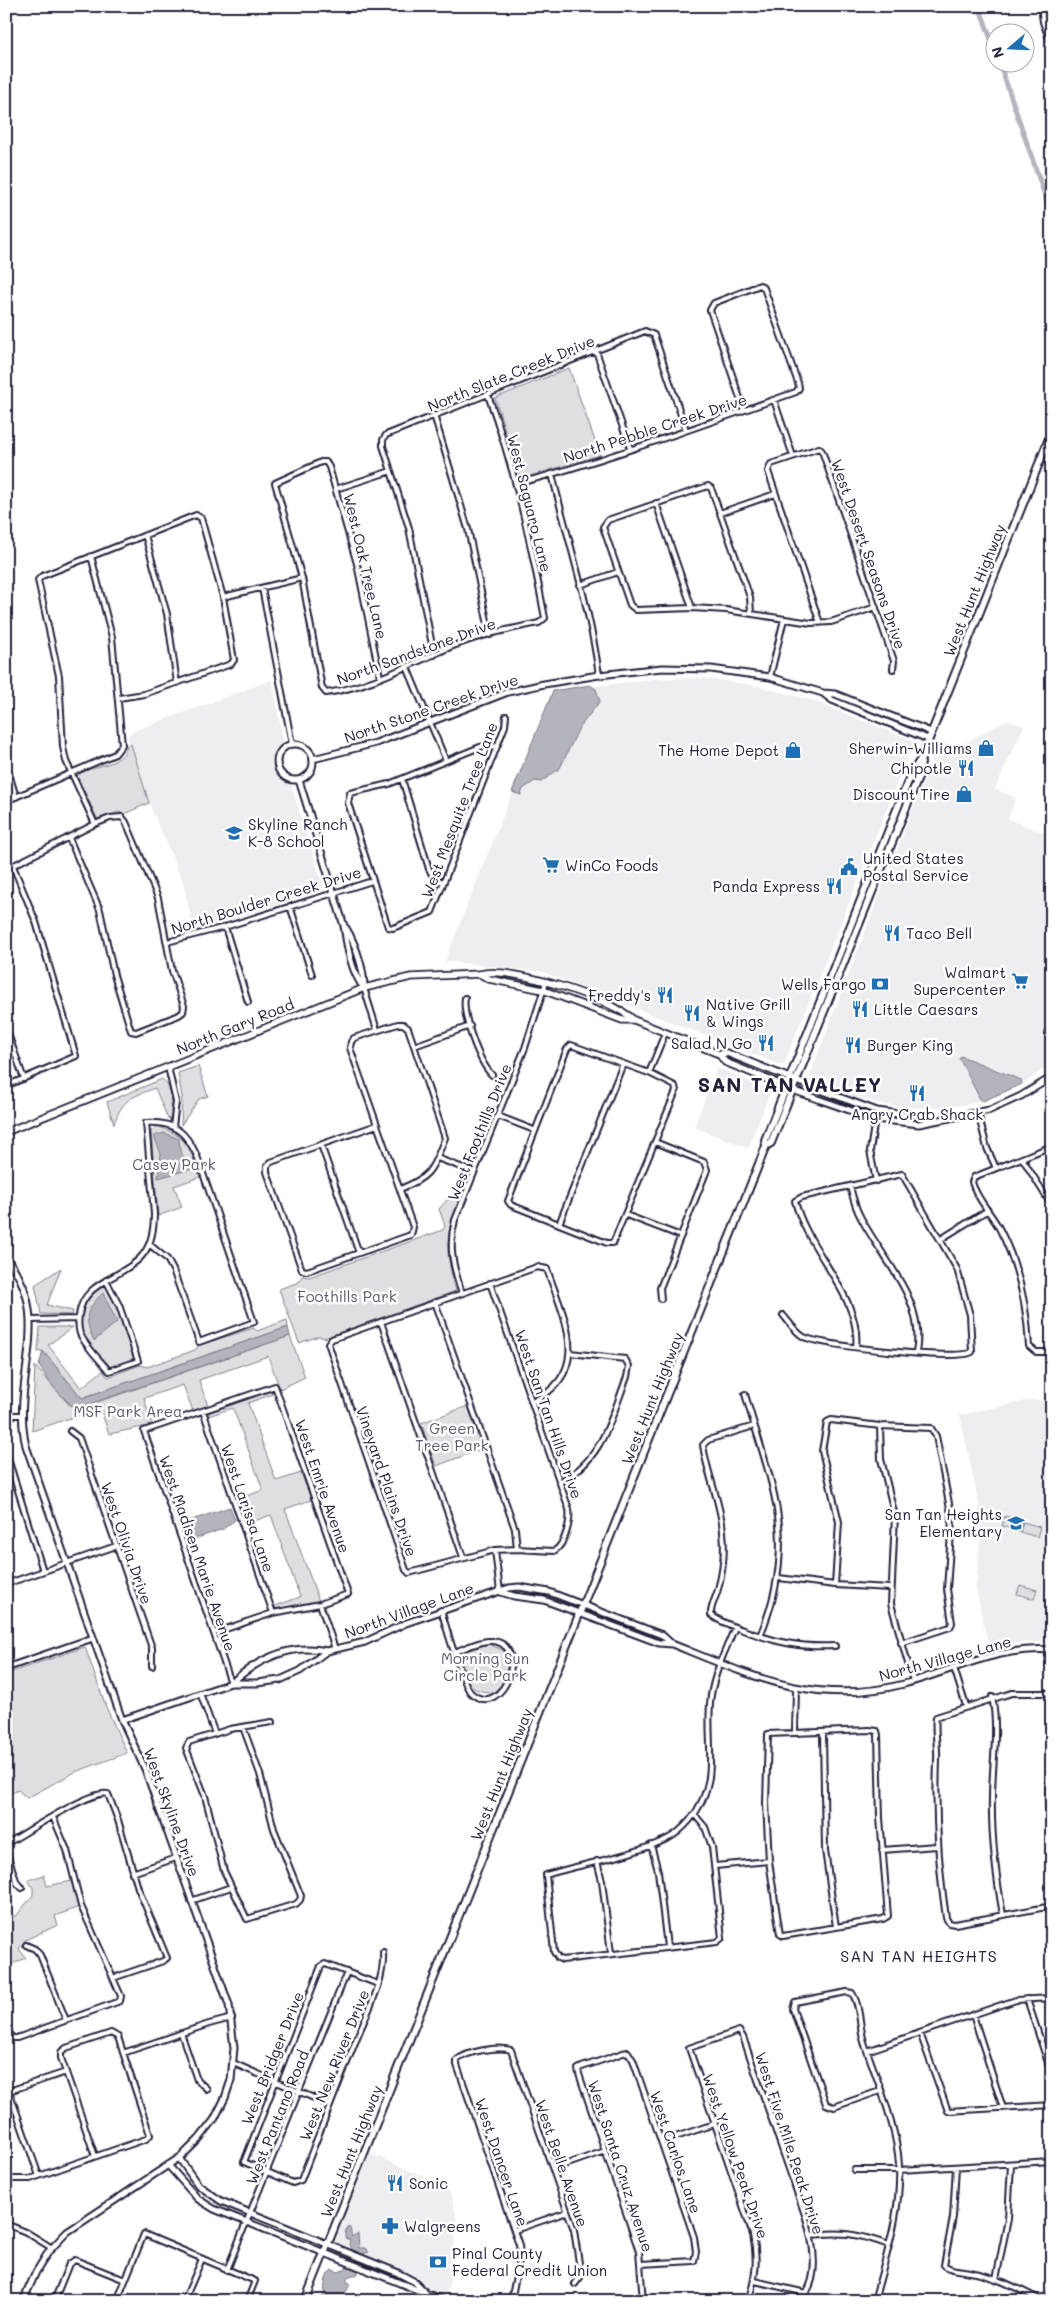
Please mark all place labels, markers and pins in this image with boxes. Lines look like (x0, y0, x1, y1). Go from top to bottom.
place label: Sherwin-Williams (849, 738, 972, 758)
shop icon: Sherwin-Williams (976, 738, 996, 758)
place label: The Home Depot (658, 740, 779, 760)
shop icon: The Home Depot (783, 740, 803, 760)
place label: Chipotle (890, 758, 952, 778)
restaurant icon: Chipotle (956, 758, 976, 778)
place label: Discount Tire (852, 784, 950, 804)
shop icon: Discount Tire (954, 784, 974, 804)
place label: Skyline Ranch K-8 School (248, 814, 348, 851)
school or university icon: Skyline Ranch K-8 School (224, 823, 244, 843)
place label: United States Postal Service (863, 848, 969, 885)
supermarket icon: WinCo Foods (541, 855, 561, 875)
place label: WinCo Foods (565, 855, 658, 875)
public building icon: United States Postal Service (839, 857, 859, 877)
place label: Panda Express (713, 876, 820, 896)
restaurant icon: Panda Express (824, 876, 844, 896)
restaurant icon: Taco Bell (882, 923, 902, 943)
place label: Taco Bell (906, 923, 972, 943)
place label: Walmart Supercenter (913, 962, 1006, 999)
supermarket icon: Walmart Supercenter (1010, 971, 1030, 991)
place label: Wells Fargo (781, 974, 866, 994)
bank icon: Wells Fargo (870, 974, 890, 994)
place label: Freddy's (588, 985, 651, 1005)
restaurant icon: Freddy's (655, 985, 675, 1005)
place label: Native Grill & Wings (706, 994, 790, 1031)
restaurant icon: Little Caesars (850, 999, 870, 1019)
place label: Little Caesars (874, 999, 978, 1019)
restaurant icon: Native Grill & Wings (682, 1003, 702, 1023)
place label: Salad N Go (671, 1033, 752, 1053)
restaurant icon: Salad N Go (756, 1033, 776, 1053)
restaurant icon: Burger King (843, 1035, 863, 1055)
place label: Burger King (867, 1035, 953, 1055)
restaurant icon: Angry Crab Shack (907, 1083, 927, 1103)
place label: Angry Crab Shack (851, 1104, 983, 1124)
place label: San Tan Heights Elementary (885, 1504, 1002, 1541)
school or university icon: San Tan Heights Elementary (1006, 1513, 1026, 1533)
restaurant icon: Sonic (385, 2173, 405, 2193)
place label: Sonic (409, 2173, 448, 2193)
pharmacy icon: Walgreens (380, 2216, 400, 2236)
place label: Walgreens (404, 2216, 481, 2236)
place label: Pinal County Federal Credit Union (452, 2243, 607, 2280)
bank icon: Pinal County Federal Credit Union (428, 2252, 448, 2272)

